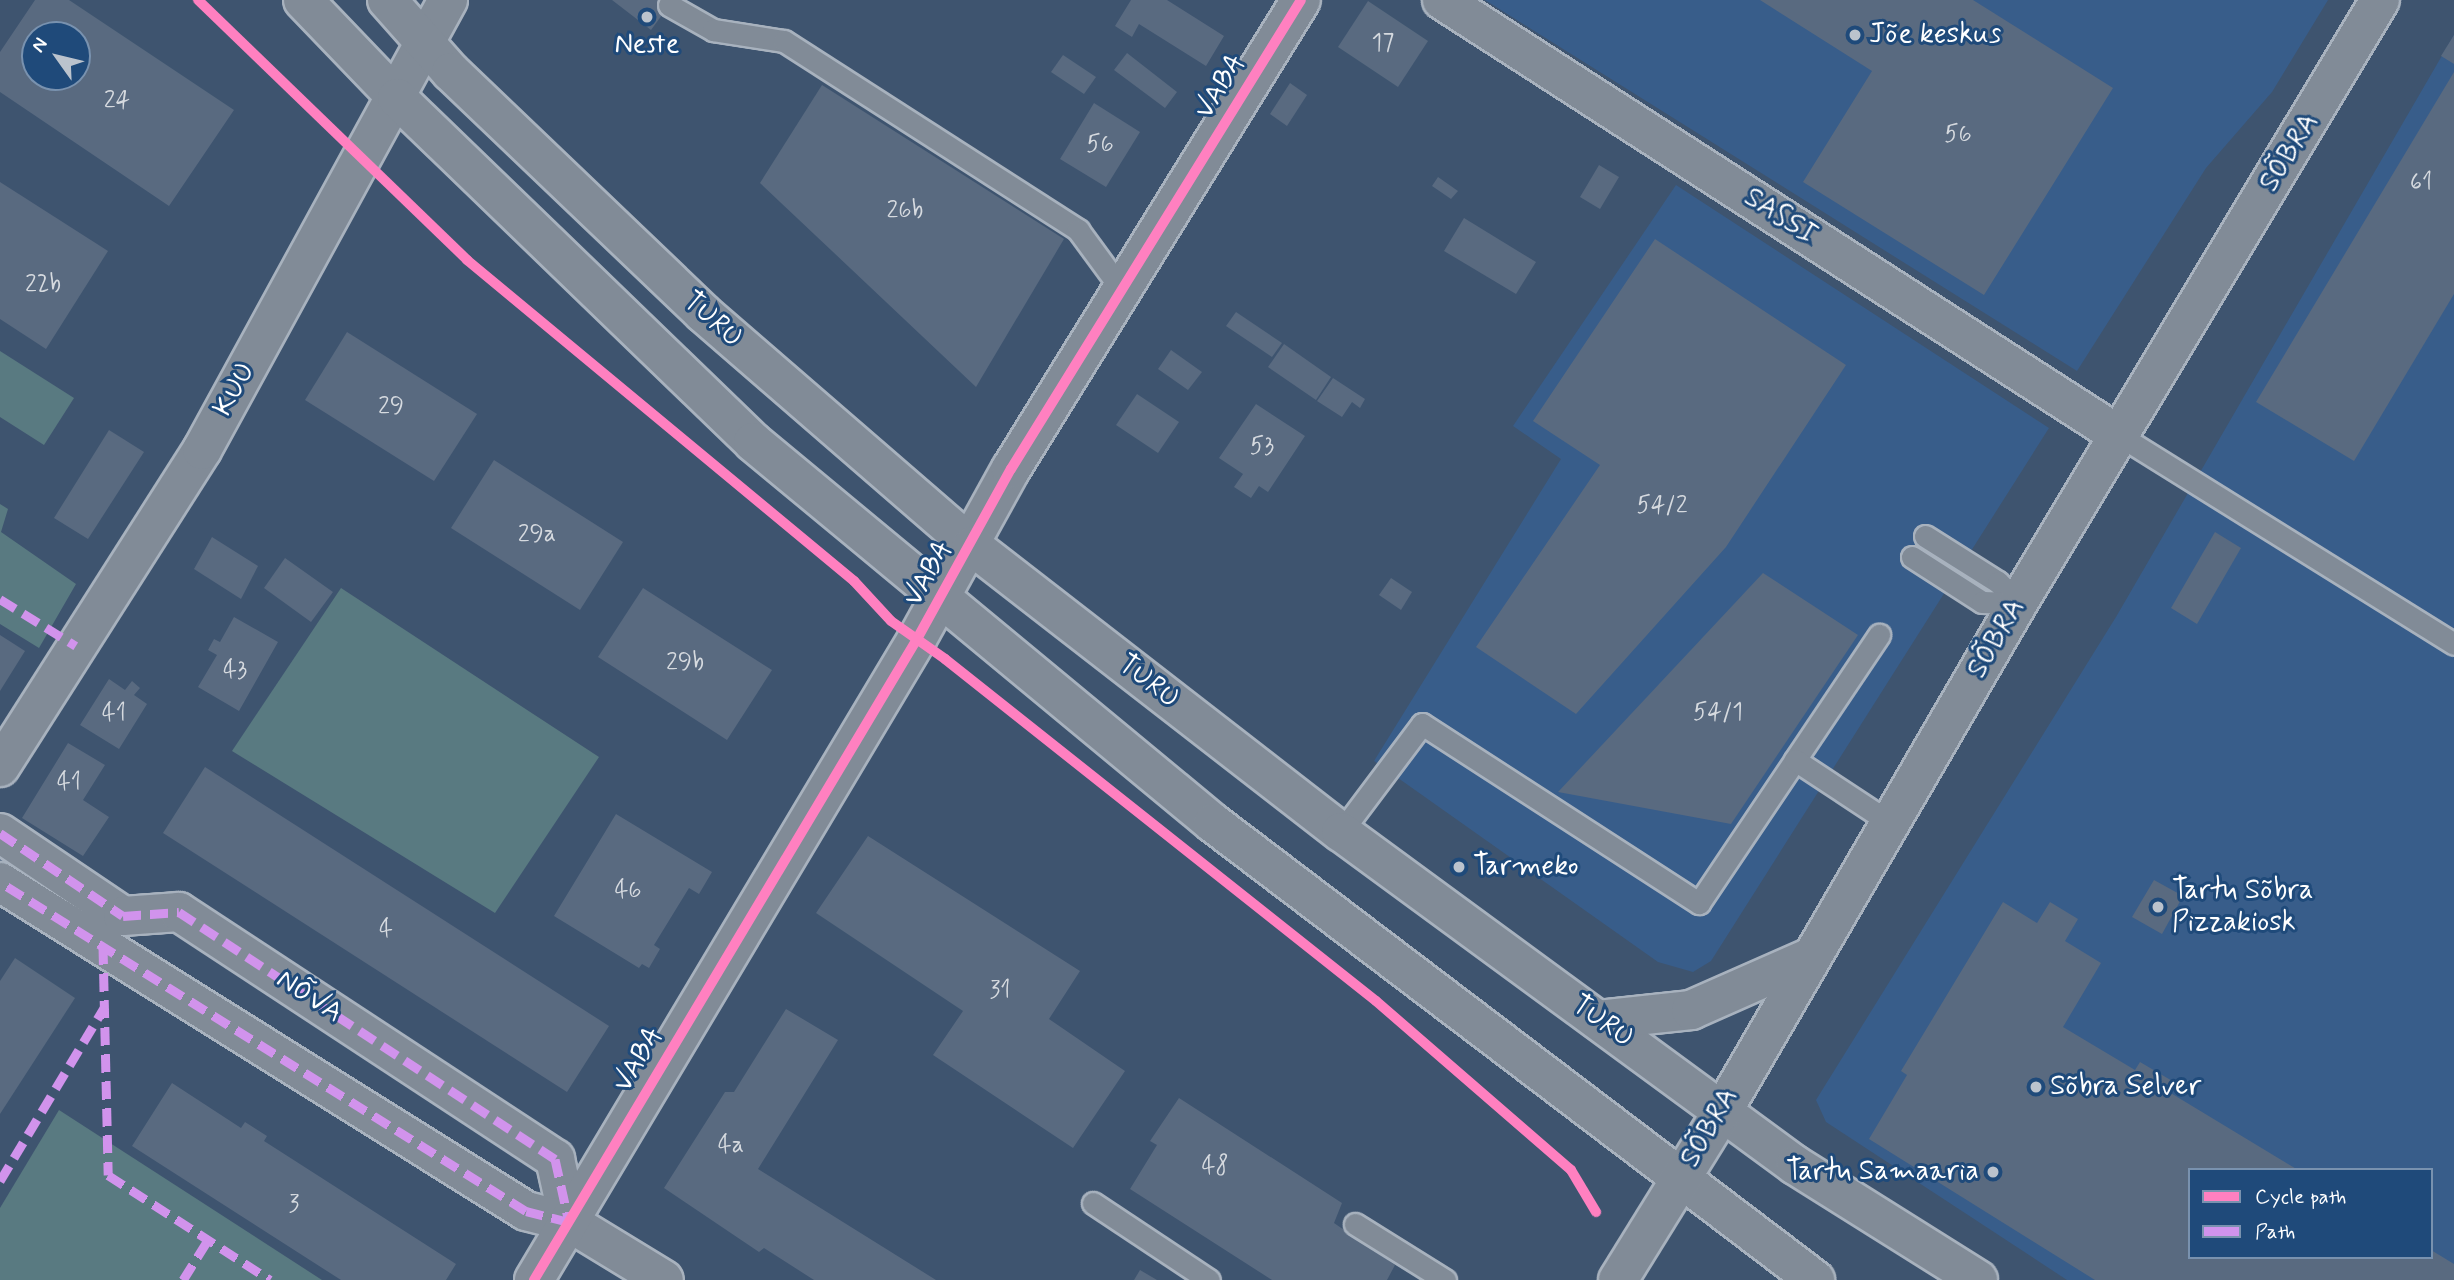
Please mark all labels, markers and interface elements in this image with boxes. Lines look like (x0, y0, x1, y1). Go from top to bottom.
marker: Neste (639, 9, 655, 25)
place label: Jõe keskus (1869, 18, 1996, 52)
north arrow (21, 21, 91, 91)
marker: Jõe keskus (1847, 27, 1863, 43)
place label: Neste (615, 28, 679, 62)
house number: 17 (1372, 30, 1394, 58)
text: N (26, 33, 54, 57)
street label: VABA (1188, 48, 1254, 126)
house number: 24 (104, 87, 130, 115)
street label: SÕBRA (2253, 108, 2327, 198)
house number: 56 (1944, 121, 1972, 149)
house number: 56 (1086, 131, 1114, 159)
house number: 61 (2410, 169, 2432, 197)
street label: SASSI (1737, 181, 1823, 253)
house number: 26b (887, 197, 923, 225)
house number: 22b (25, 271, 61, 299)
street label: TURU (675, 285, 749, 355)
street label: KUU (207, 357, 263, 423)
house number: 29 (378, 393, 404, 421)
house number: 53 (1250, 433, 1274, 461)
house number: 54/2 (1636, 492, 1688, 520)
house number: 29a (518, 521, 556, 549)
street label: VABA (897, 535, 961, 613)
street label: SÕBRA (1961, 593, 2033, 685)
street label: TURU (1111, 648, 1185, 716)
house number: 29b (666, 649, 704, 677)
house number: 43 (223, 657, 247, 685)
house number: 54/1 (1693, 699, 1743, 727)
house number: 41 (102, 700, 126, 728)
house number: 41 (57, 769, 81, 797)
place label: Tarmeko (1473, 850, 1578, 884)
marker: Tarmeko (1451, 859, 1467, 875)
place label: Tartu Sõbra Pizzakiosk (2172, 874, 2313, 940)
house number: 46 (614, 877, 642, 905)
marker: Tartu Sõbra Pizzakiosk (2150, 899, 2166, 915)
house number: 4 (379, 916, 393, 944)
street label: NÕVA (270, 963, 348, 1031)
house number: 31 (989, 977, 1011, 1005)
street label: TURU (1565, 988, 1639, 1056)
street label: VABA (607, 1021, 671, 1099)
place label: Sõbra Selver (2050, 1070, 2198, 1104)
marker: Sõbra Selver (2028, 1079, 2044, 1095)
street label: SÕBRA (1674, 1082, 1746, 1174)
house number: 4a (718, 1132, 744, 1160)
house number: 48 (1201, 1153, 1229, 1181)
place label: Tartu Samaaria (1786, 1155, 1979, 1189)
marker: Tartu Samaaria (1985, 1164, 2001, 1180)
legend (2188, 1168, 2433, 1259)
text: Cycle path (2255, 1183, 2346, 1211)
house number: 3 (289, 1191, 299, 1219)
text: Path (2255, 1218, 2295, 1246)

